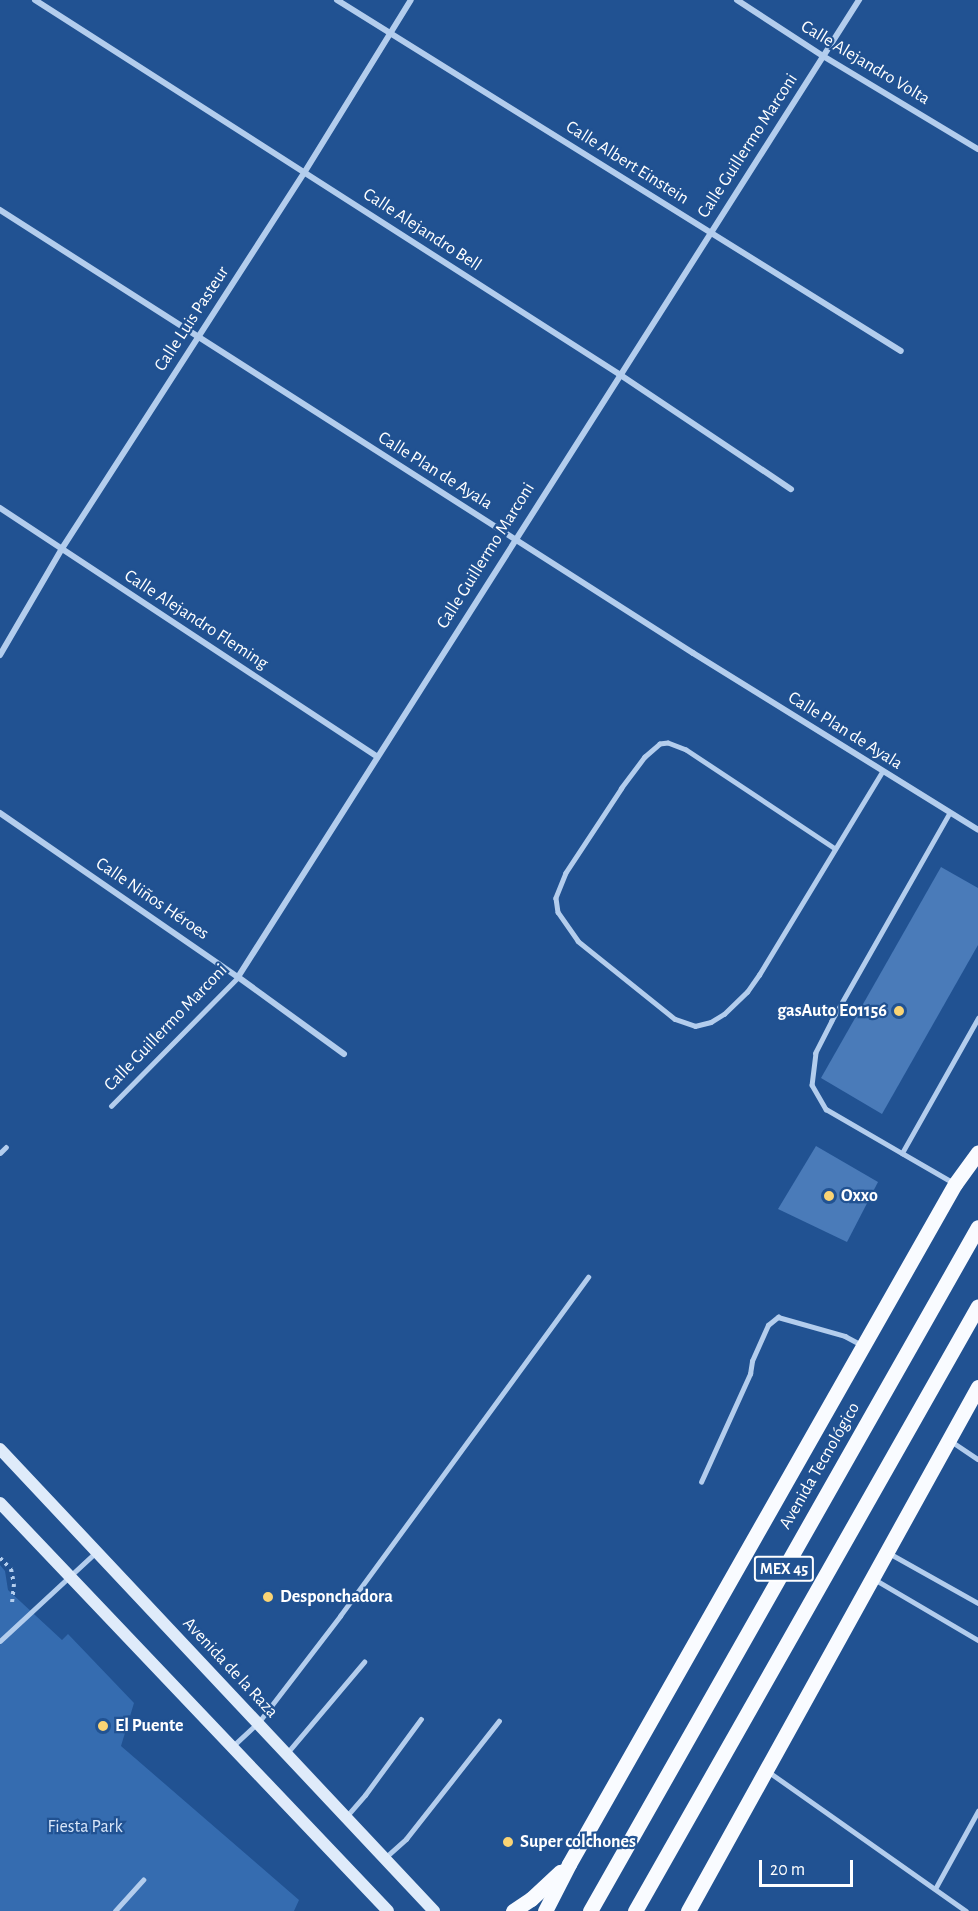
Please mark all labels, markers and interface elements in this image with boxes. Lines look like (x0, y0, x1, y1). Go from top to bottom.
street label: Calle Alejandro Volta (797, 16, 933, 110)
street label: Calle Guillermo Marconi (693, 70, 803, 222)
street label: Calle Albert Einstein (561, 116, 693, 210)
street label: Calle Alejandro Bell (359, 184, 485, 276)
street label: Calle Luis Pasteur (150, 262, 234, 376)
street label: Calle Plan de Ayala (374, 427, 496, 515)
street label: Calle Guillermo Marconi (432, 479, 540, 633)
street label: Calle Alejandro Fleming (120, 565, 272, 675)
street label: Calle Plan de Ayala (784, 687, 906, 775)
street label: Calle Niños Héroes (91, 853, 213, 945)
street label: Calle Guillermo Marconi (100, 960, 232, 1096)
place label: gasAuto E01156 (777, 1000, 887, 1022)
marker: gasAuto E01156 (892, 1004, 906, 1018)
place label: Oxxo (841, 1185, 878, 1207)
marker: Oxxo (822, 1189, 836, 1203)
street label: Avenida Tecnológico (775, 1399, 865, 1533)
road number: MEX 45 (752, 1556, 816, 1582)
place label: Desponchadora (280, 1586, 393, 1608)
marker: Desponchadora (261, 1590, 275, 1604)
street label: Avenida de la Raza (178, 1613, 282, 1723)
place label: El Puente (115, 1715, 183, 1737)
marker: El Puente (96, 1719, 110, 1733)
park label: Fiesta Park (47, 1816, 123, 1838)
place label: Super colchones (520, 1831, 636, 1853)
marker: Super colchones (501, 1835, 515, 1849)
scale bar (762, 1848, 856, 1886)
text: 20 m (770, 1861, 805, 1879)

